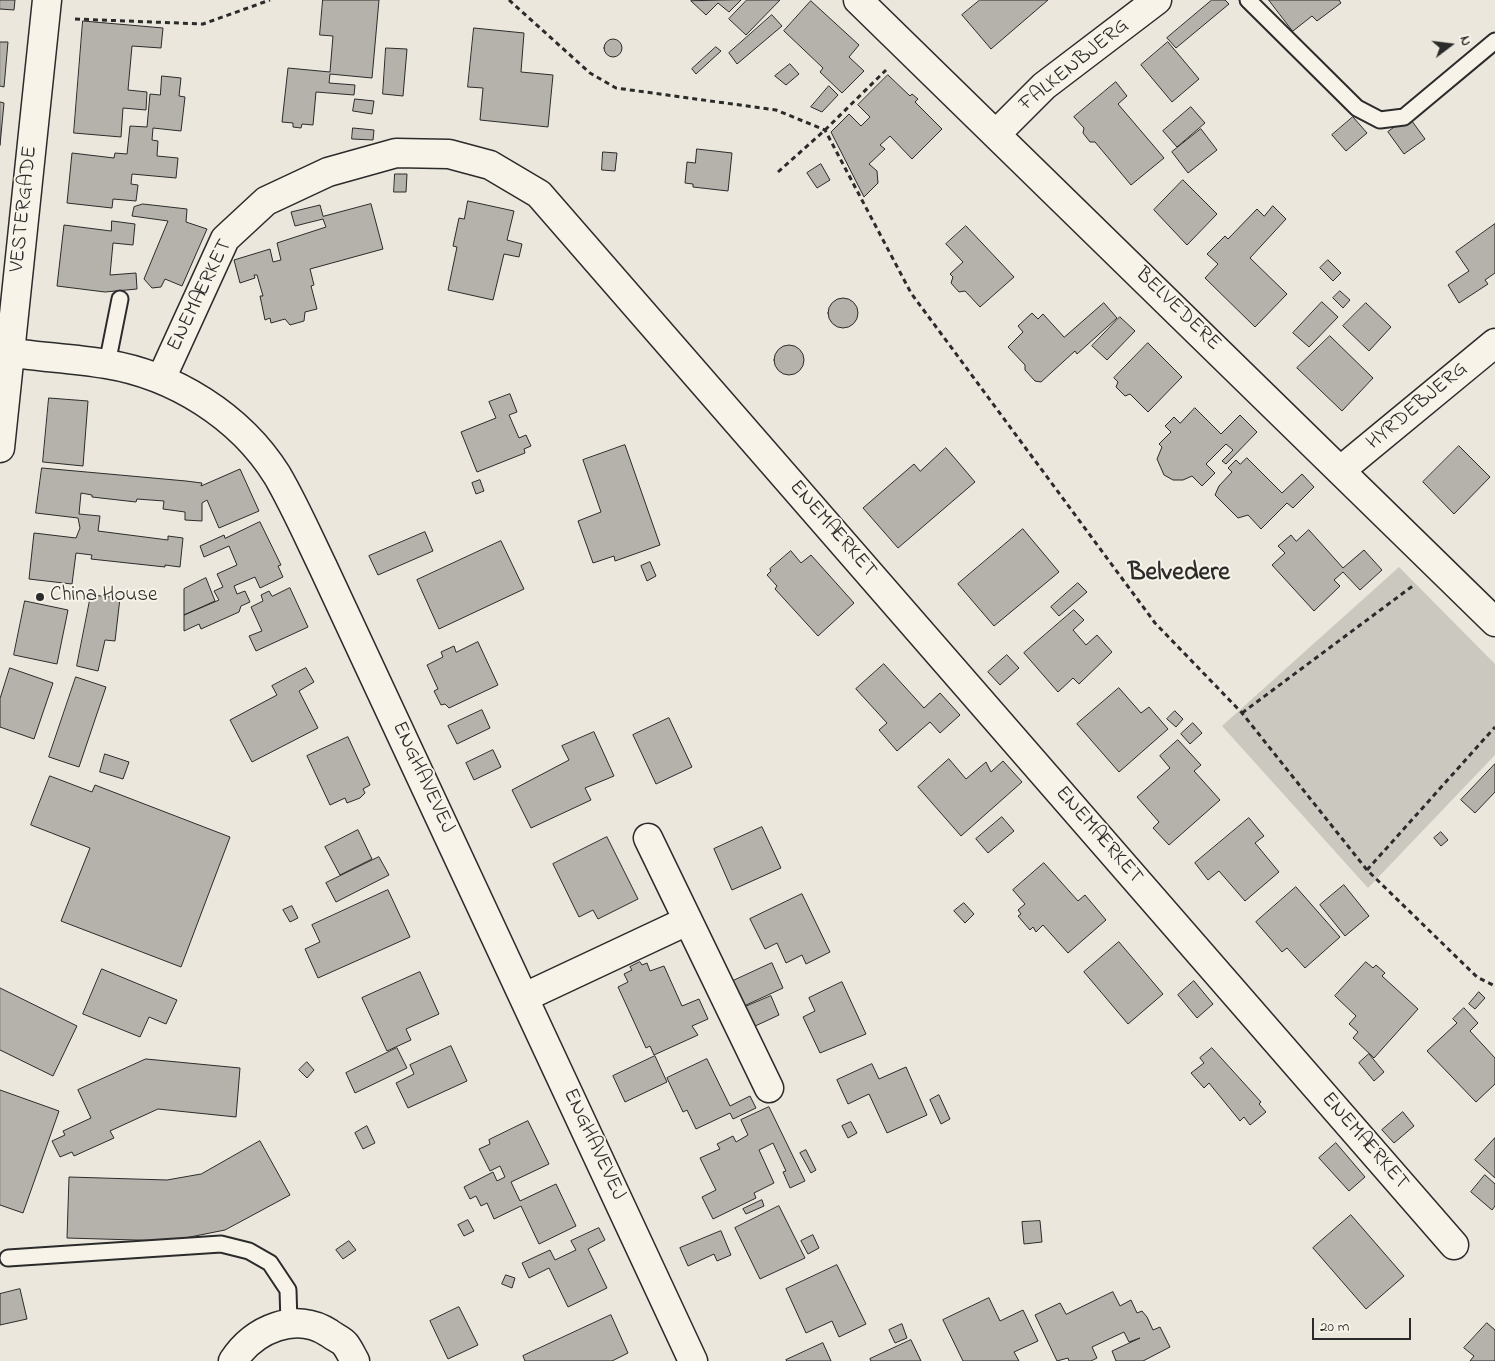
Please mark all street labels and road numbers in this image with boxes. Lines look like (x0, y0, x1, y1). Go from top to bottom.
street label: FALKENBJERG (1015, 14, 1135, 118)
street label: VESTERGADE (6, 145, 44, 273)
street label: ENEMÆRKET (163, 236, 239, 356)
street label: BELVEDERE (1129, 263, 1225, 357)
street label: HYRDEBJERG (1363, 358, 1473, 456)
street label: ENEMÆRKET (783, 476, 881, 584)
street label: ENGHAVEVEJ (385, 718, 459, 838)
street label: ENEMÆRKET (1049, 782, 1147, 890)
street label: ENGHAVEVEJ (556, 1085, 630, 1205)
street label: ENEMÆRKET (1315, 1088, 1413, 1196)

